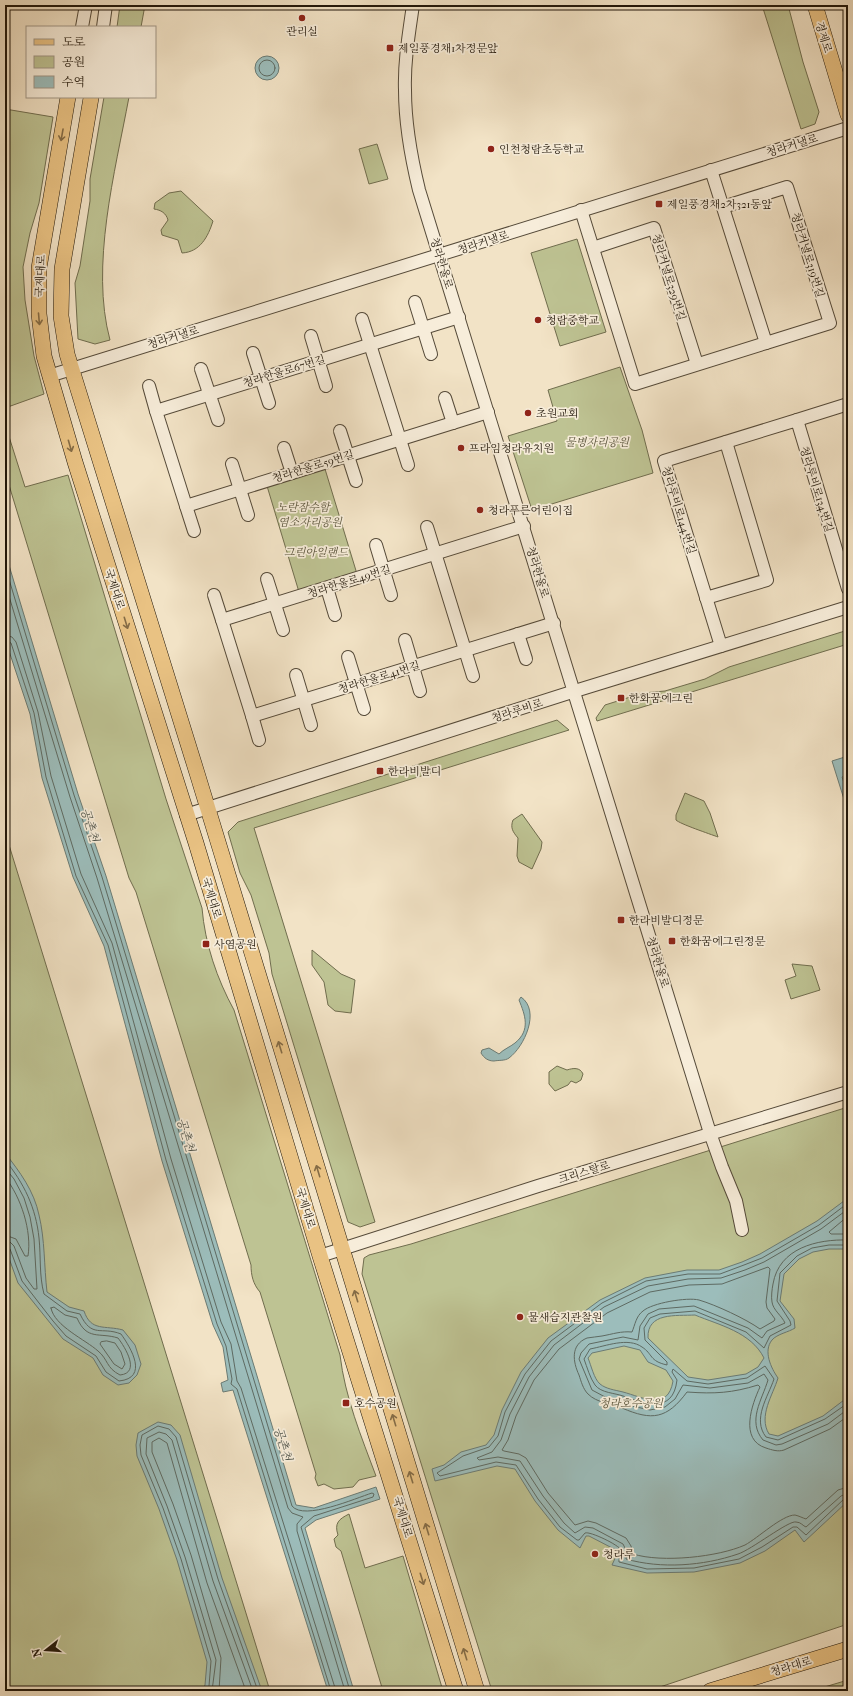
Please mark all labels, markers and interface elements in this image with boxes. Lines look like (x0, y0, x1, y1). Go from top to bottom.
marker: 관리실 (297, 13, 307, 23)
street label: 경제로 (813, 20, 835, 55)
place label: 관리실 (286, 25, 318, 38)
legend (26, 26, 156, 98)
text: 도로 (62, 35, 86, 49)
place label: 제일풍경채1차정문앞 (398, 42, 498, 55)
marker: 제일풍경채1차정문앞 (385, 43, 395, 53)
text: 공원 (62, 55, 85, 69)
text: 수역 (62, 75, 85, 89)
one-way arrow (58, 129, 66, 142)
street label: 청라커낼로 (765, 131, 820, 159)
place label: 인천청람초등학교 (499, 143, 584, 156)
marker: 인천청람초등학교 (486, 144, 496, 154)
place label: 제일풍경채2차321동앞 (667, 198, 772, 211)
marker: 제일풍경채2차321동앞 (654, 199, 664, 209)
street label: 청라커낼로319번길 (788, 211, 827, 299)
street label: 청라커낼로 (456, 228, 511, 257)
street label: 청라커낼로329번길 (649, 232, 688, 322)
street label: 청라한울로 (428, 236, 456, 291)
street label: 국제대로 (33, 254, 48, 298)
one-way arrow (36, 312, 43, 325)
place label: 청람중학교 (546, 314, 600, 327)
marker: 청람중학교 (533, 315, 543, 325)
street label: 청라커낼로 (146, 323, 201, 351)
street label: 청라한울로67번길 (241, 353, 327, 390)
place label: 초원교회 (536, 407, 579, 420)
marker: 초원교회 (523, 408, 533, 418)
park label: 물병자리공원 (565, 436, 630, 449)
one-way arrow (67, 439, 74, 452)
place label: 프라임청라유치원 (469, 442, 554, 455)
marker: 프라임청라유치원 (456, 443, 466, 453)
street label: 청라루비로134번길 (797, 445, 836, 534)
street label: 청라한울로59번길 (271, 448, 356, 485)
street label: 청라루비로144번길 (659, 465, 698, 556)
park label: 노란잠수함 (276, 501, 331, 514)
place label: 청라푸른어린이집 (488, 504, 573, 517)
marker: 청라푸른어린이집 (475, 505, 485, 515)
park label: 염소자리공원 (278, 516, 343, 529)
street label: 청라한울로 (524, 545, 552, 600)
park label: 그린아일랜드 (284, 546, 348, 559)
street label: 청라한울로49번길 (306, 563, 392, 600)
street label: 국제대로 (102, 567, 127, 612)
one-way arrow (123, 616, 130, 629)
street label: 청라한울로41번길 (337, 659, 422, 696)
place label: 한화꿈에그린 (629, 692, 693, 705)
marker: 한화꿈에그린 (616, 693, 626, 703)
street label: 청라루비로 (490, 696, 545, 725)
place label: 한라비발디 (388, 765, 441, 778)
marker: 한라비발디 (375, 766, 385, 776)
water label: 공촌천 (78, 806, 102, 845)
street label: 국제대로 (199, 876, 224, 921)
place label: 한라비발디정문 (629, 914, 704, 927)
marker: 한라비발디정문 (616, 915, 626, 925)
street label: 청라한울로 (644, 935, 672, 990)
place label: 한화꿈에그린정문 (680, 935, 765, 948)
marker: 한화꿈에그린정문 (667, 936, 677, 946)
place label: 사염공원 (214, 938, 257, 951)
marker: 사염공원 (201, 939, 211, 949)
one-way arrow (276, 1041, 283, 1054)
water label: 공촌천 (174, 1116, 198, 1155)
street label: 크리스탈로 (557, 1158, 612, 1186)
one-way arrow (314, 1165, 321, 1178)
street label: 국제대로 (293, 1186, 318, 1231)
one-way arrow (352, 1289, 359, 1302)
place label: 물새습지관찰원 (528, 1311, 602, 1324)
marker: 물새습지관찰원 (515, 1312, 525, 1322)
place label: 호수공원 (354, 1397, 397, 1410)
park label: 청라호수공원 (599, 1397, 664, 1410)
marker: 호수공원 (341, 1398, 351, 1408)
one-way arrow (390, 1414, 397, 1427)
water label: 공촌천 (271, 1425, 295, 1464)
one-way arrow (407, 1470, 414, 1483)
street label: 국제대로 (390, 1495, 415, 1540)
one-way arrow (423, 1523, 430, 1536)
place label: 청라루 (603, 1548, 635, 1561)
marker: 청라루 (590, 1549, 600, 1559)
one-way arrow (419, 1573, 426, 1586)
north arrow (26, 1630, 66, 1670)
text: N (29, 1646, 44, 1659)
one-way arrow (461, 1647, 468, 1660)
street label: 청라대로 (769, 1654, 814, 1679)

